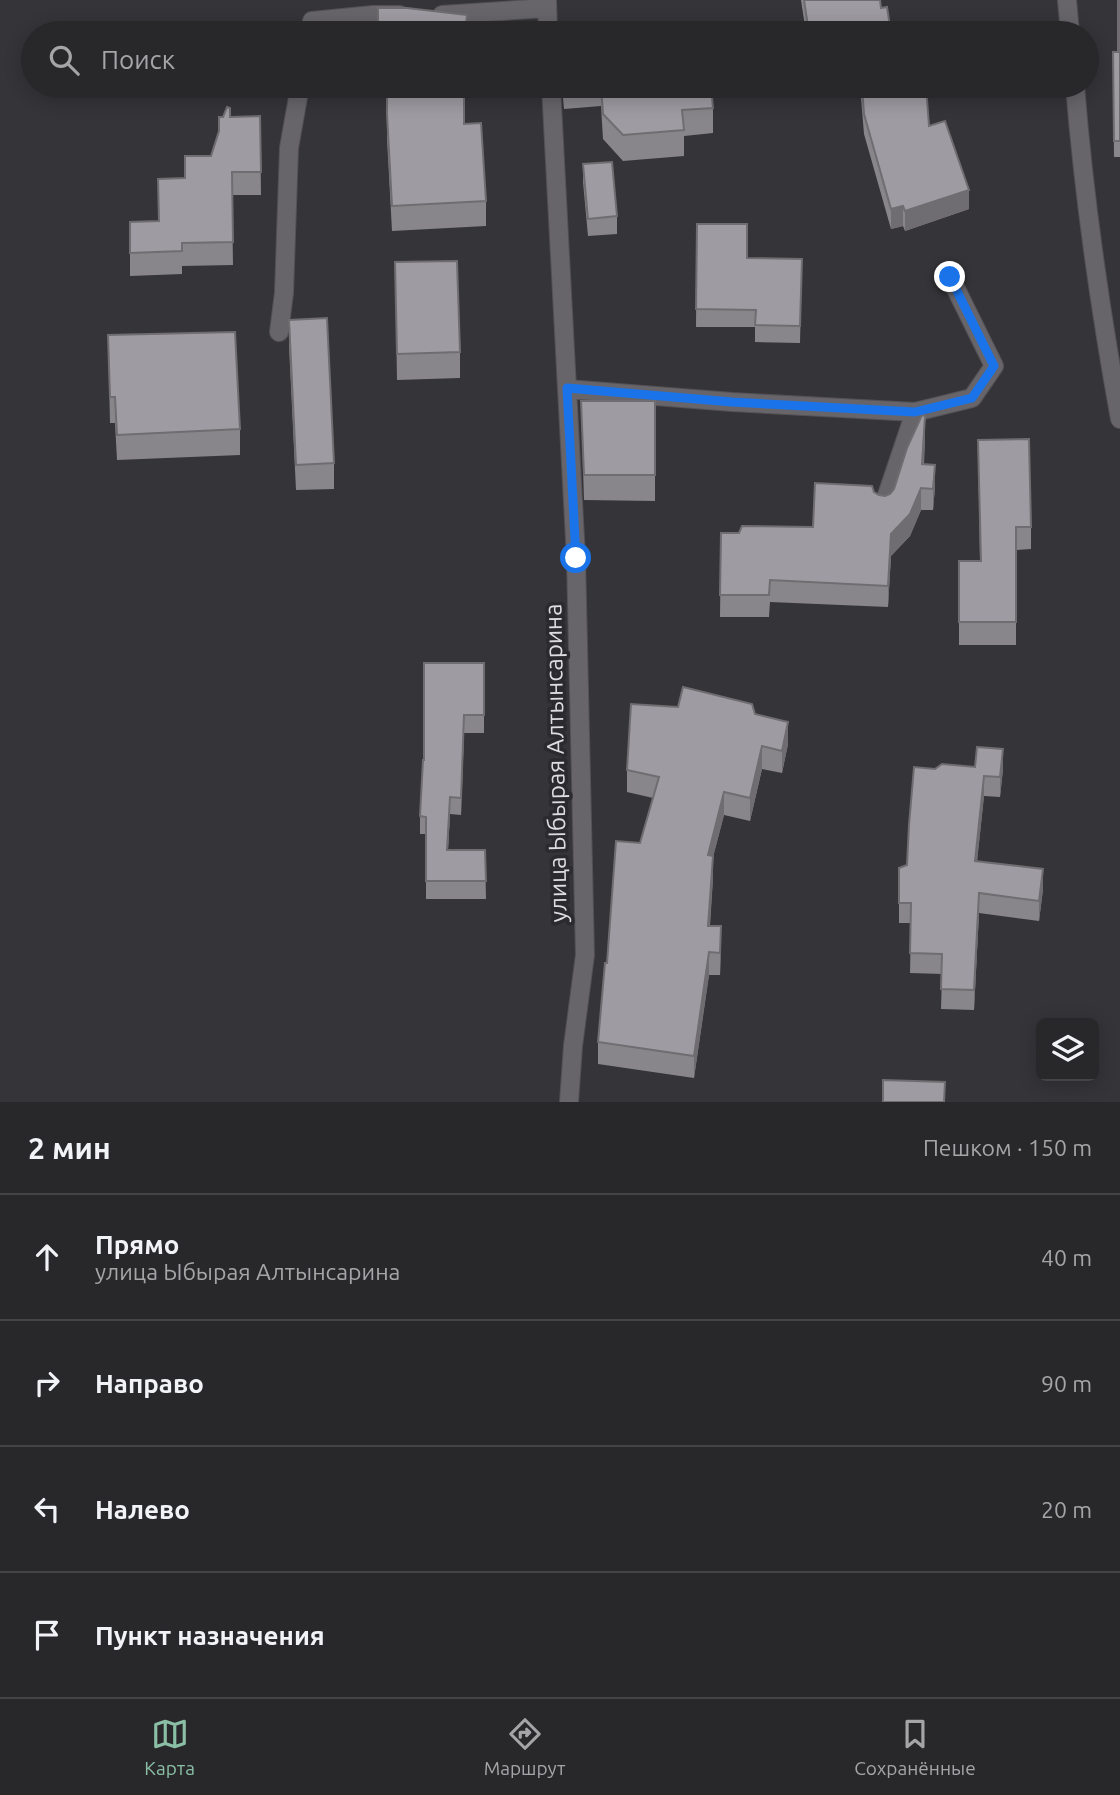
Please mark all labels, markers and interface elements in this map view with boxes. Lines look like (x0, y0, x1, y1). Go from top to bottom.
search box (21, 21, 1099, 98)
icon: search (45, 41, 83, 79)
text: Поиск (101, 45, 175, 74)
route end (934, 261, 965, 292)
route start (560, 542, 591, 573)
street label: улица Ыбырая Алтынсарина (539, 603, 572, 923)
map controls (1036, 1018, 1099, 1081)
button: layers (1036, 1018, 1099, 1081)
text: 2 мин (28, 1131, 111, 1165)
text: Пешком · 150 m (923, 1135, 1092, 1160)
text: Прямо (95, 1230, 179, 1259)
icon: ahead (28, 1238, 66, 1276)
text: 40 m (1041, 1245, 1092, 1270)
text: улица Ыбырая Алтынсарина (95, 1259, 400, 1284)
icon: right (28, 1364, 66, 1402)
text: Направо (95, 1369, 204, 1398)
text: 90 m (1041, 1371, 1092, 1396)
icon: left (28, 1490, 66, 1528)
text: Налево (95, 1495, 190, 1524)
text: 20 m (1041, 1497, 1092, 1522)
icon: arrive (28, 1616, 66, 1654)
text: Пункт назначения (95, 1621, 325, 1650)
tab: Карта (144, 1715, 195, 1779)
tab: Маршрут (484, 1715, 566, 1779)
tab: Сохранённые (854, 1715, 976, 1779)

